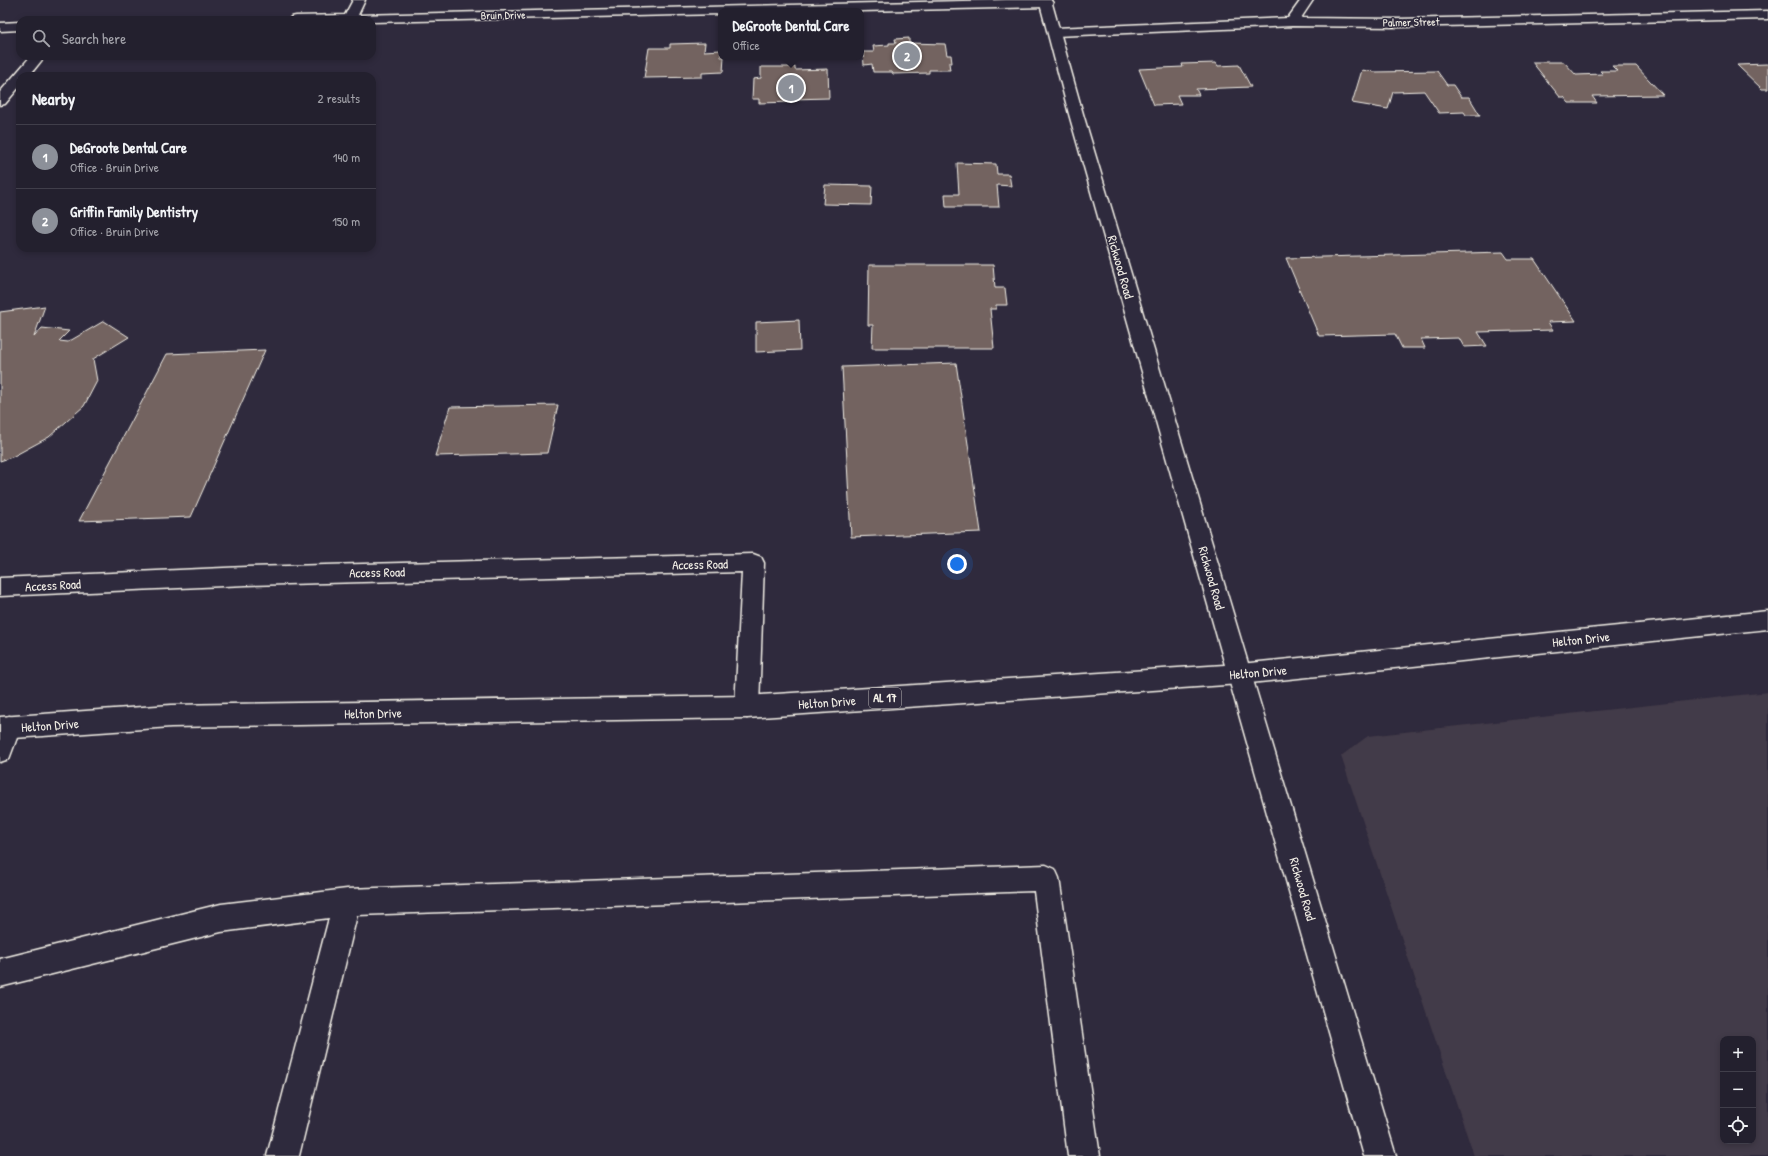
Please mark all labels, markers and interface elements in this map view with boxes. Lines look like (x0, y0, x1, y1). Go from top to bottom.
street label: Bruin Drive (480, 8, 526, 22)
popup (718, 8, 864, 60)
text: DeGroote Dental Care (733, 15, 849, 36)
street label: Palmer Street (1382, 15, 1440, 29)
search box (16, 16, 376, 60)
icon: search (30, 27, 52, 49)
text: Search here (62, 28, 126, 49)
text: Office (733, 36, 760, 54)
pin: 2 (894, 41, 920, 71)
pin: 1 (778, 73, 804, 103)
text: Nearby (32, 87, 75, 110)
text: 2 results (318, 89, 360, 107)
text: DeGroote Dental Care (70, 137, 187, 158)
text: 1 (43, 148, 47, 166)
text: 140 m (333, 148, 360, 166)
text: Office · Bruin Drive (70, 158, 159, 176)
text: Griffin Family Dentistry (70, 201, 198, 222)
text: 2 (42, 212, 48, 230)
text: 150 m (332, 212, 360, 230)
text: Office · Bruin Drive (70, 222, 159, 240)
street label: Rickwood Road (1103, 233, 1139, 301)
street label: Rickwood Road (1194, 544, 1230, 612)
your location (947, 554, 967, 574)
street label: Access Road (672, 555, 728, 573)
street label: Access Road (349, 563, 405, 581)
street label: Access Road (25, 575, 81, 595)
street label: Helton Drive (1551, 627, 1611, 651)
street label: Helton Drive (1228, 661, 1288, 683)
road number: AL 17 (869, 688, 901, 708)
street label: Helton Drive (798, 691, 856, 713)
street label: Helton Drive (344, 703, 402, 723)
street label: Helton Drive (21, 714, 79, 736)
street label: Rickwood Road (1285, 855, 1321, 923)
map controls (1720, 1036, 1756, 1144)
button: + (1720, 1036, 1756, 1072)
button: − (1720, 1072, 1756, 1108)
button: locate (1720, 1108, 1756, 1144)

